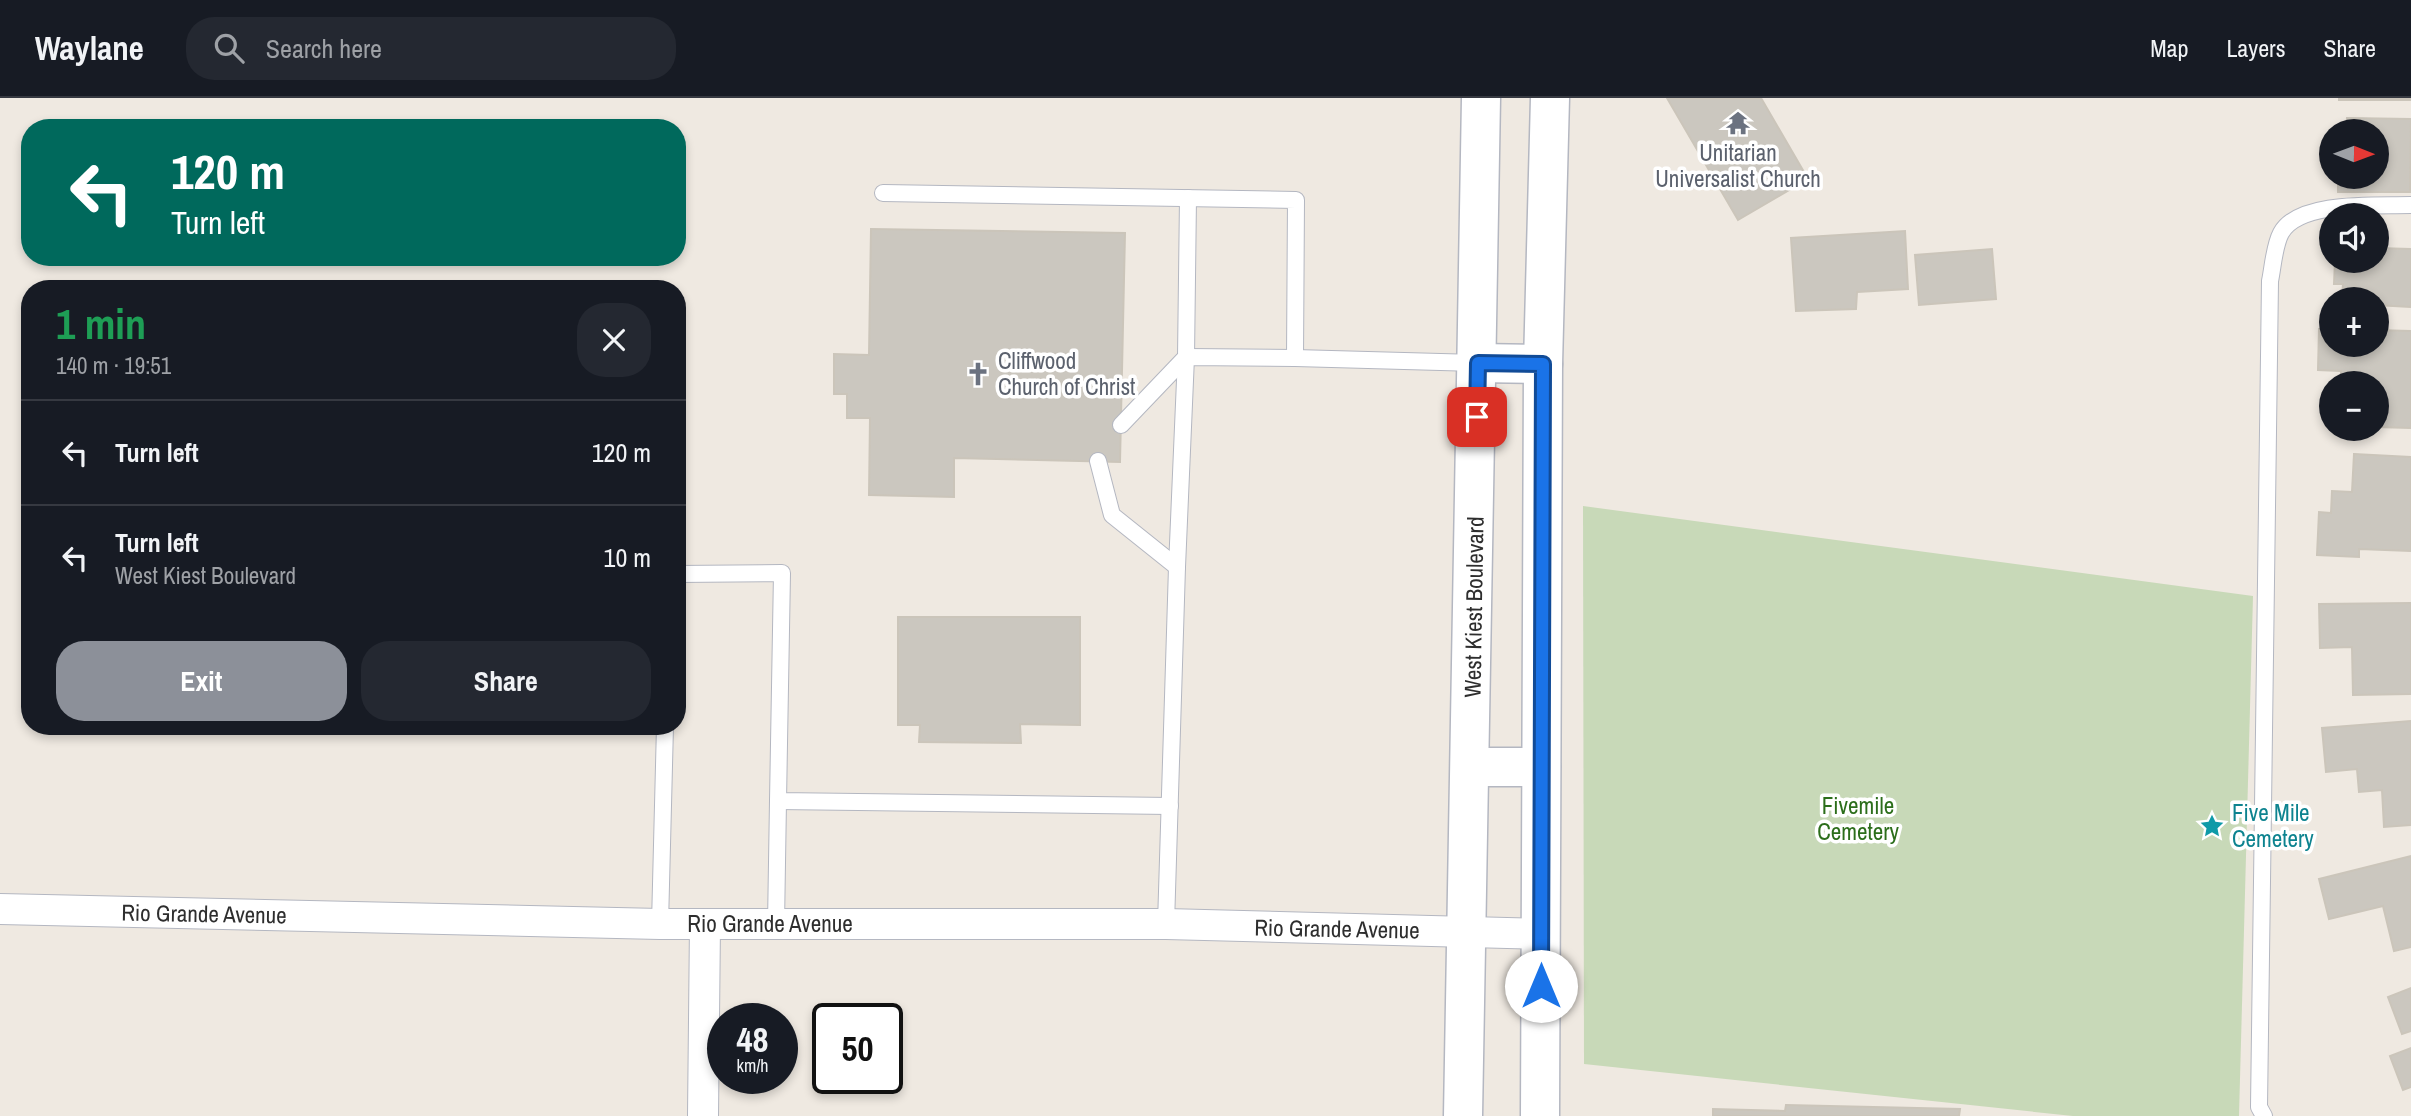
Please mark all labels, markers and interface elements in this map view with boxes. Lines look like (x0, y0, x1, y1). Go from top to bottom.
search box (186, 17, 676, 80)
text: Waylane (35, 26, 144, 70)
icon: search (210, 29, 248, 67)
text: Search here (266, 31, 382, 66)
text: Map (2150, 32, 2188, 64)
text: Layers (2226, 32, 2285, 64)
text: Share (2323, 32, 2376, 64)
temple icon: Unitarian Universalist Church (1724, 109, 1752, 137)
north arrow (2319, 119, 2389, 189)
map controls (2319, 119, 2389, 441)
place label: Unitarian Universalist Church (1655, 137, 1821, 194)
text: 120 m (171, 138, 285, 204)
icon: left (56, 147, 147, 238)
text: Turn left (171, 201, 265, 244)
button: sound (2319, 203, 2389, 273)
button: + (2319, 287, 2389, 357)
text: 1 min (56, 296, 146, 352)
button: close (577, 303, 651, 377)
place label: Cliffwood Church of Christ (998, 345, 1135, 402)
text: 140 m · 19:51 (56, 350, 171, 381)
church icon: Cliffwood Church of Christ (964, 360, 992, 388)
button: − (2319, 371, 2389, 441)
pin (1447, 387, 1507, 447)
icon: arrive (1458, 398, 1496, 436)
icon: left (56, 434, 94, 472)
text: Turn left (115, 435, 199, 470)
text: 120 m (592, 435, 651, 470)
street label: West Kiest Boulevard (1456, 516, 1491, 698)
text: Turn left (115, 525, 199, 560)
icon: left (56, 539, 94, 577)
text: 10 m (604, 540, 651, 575)
text: West Kiest Boulevard (115, 560, 296, 591)
button: Exit (56, 641, 347, 721)
button: Share (361, 641, 651, 721)
park label: Fivemile Cemetery (1817, 790, 1899, 847)
place label: Five Mile Cemetery (2232, 797, 2314, 854)
place icon: Five Mile Cemetery (2198, 812, 2226, 840)
street label: Rio Grande Avenue (121, 897, 287, 930)
street label: Rio Grande Avenue (687, 908, 853, 939)
street label: Rio Grande Avenue (1254, 912, 1420, 945)
position arrow (1504, 949, 1578, 1023)
speed limit sign: 50 (812, 1003, 903, 1094)
text: 48 (737, 1016, 768, 1063)
text: km/h (737, 1053, 769, 1078)

